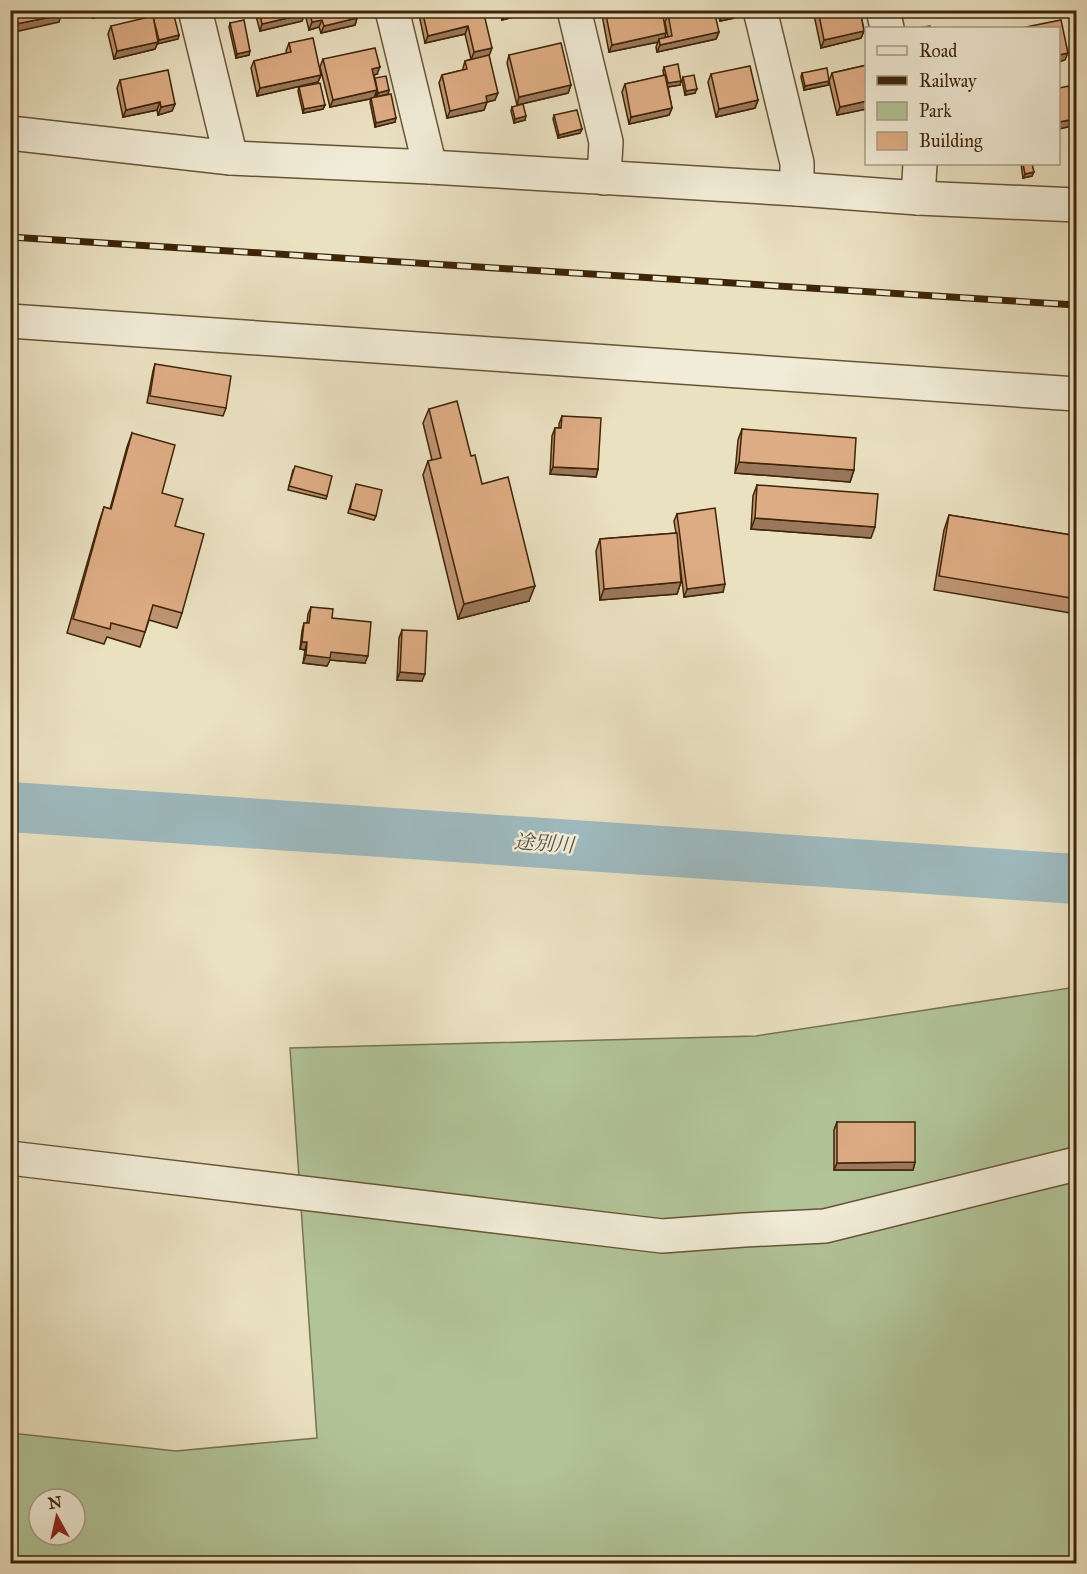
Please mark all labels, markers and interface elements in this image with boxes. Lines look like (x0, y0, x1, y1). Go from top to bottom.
legend (865, 27, 1060, 165)
text: Road (919, 40, 957, 62)
text: Railway (919, 70, 977, 92)
text: Park (919, 100, 952, 122)
text: Building (919, 130, 983, 153)
water label: 途別川 (513, 829, 577, 857)
north arrow (27, 1487, 87, 1547)
text: N (47, 1492, 63, 1513)

